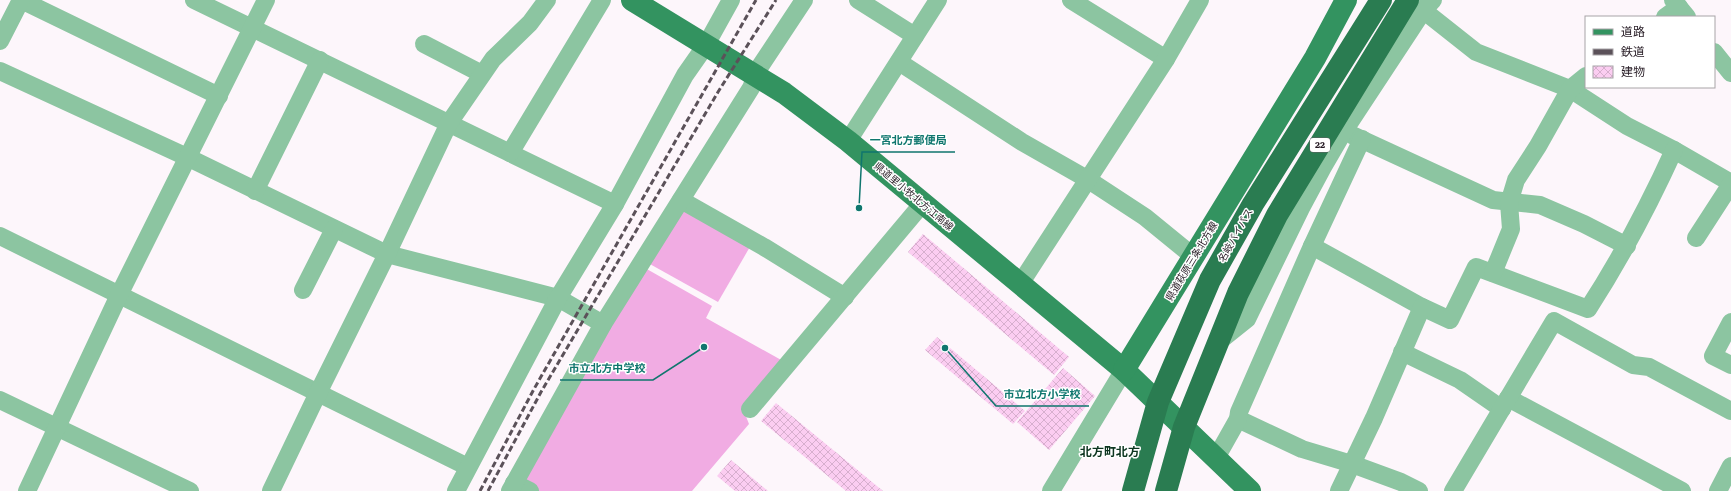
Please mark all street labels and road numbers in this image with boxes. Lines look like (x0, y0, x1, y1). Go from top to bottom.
road number: 22 (1310, 138, 1330, 152)
street label: 県道里小牧北方江南線 (872, 160, 956, 233)
street label: 名岐バイパス (1216, 206, 1255, 264)
street label: 県道萩原三条北方線 (1164, 220, 1219, 303)

